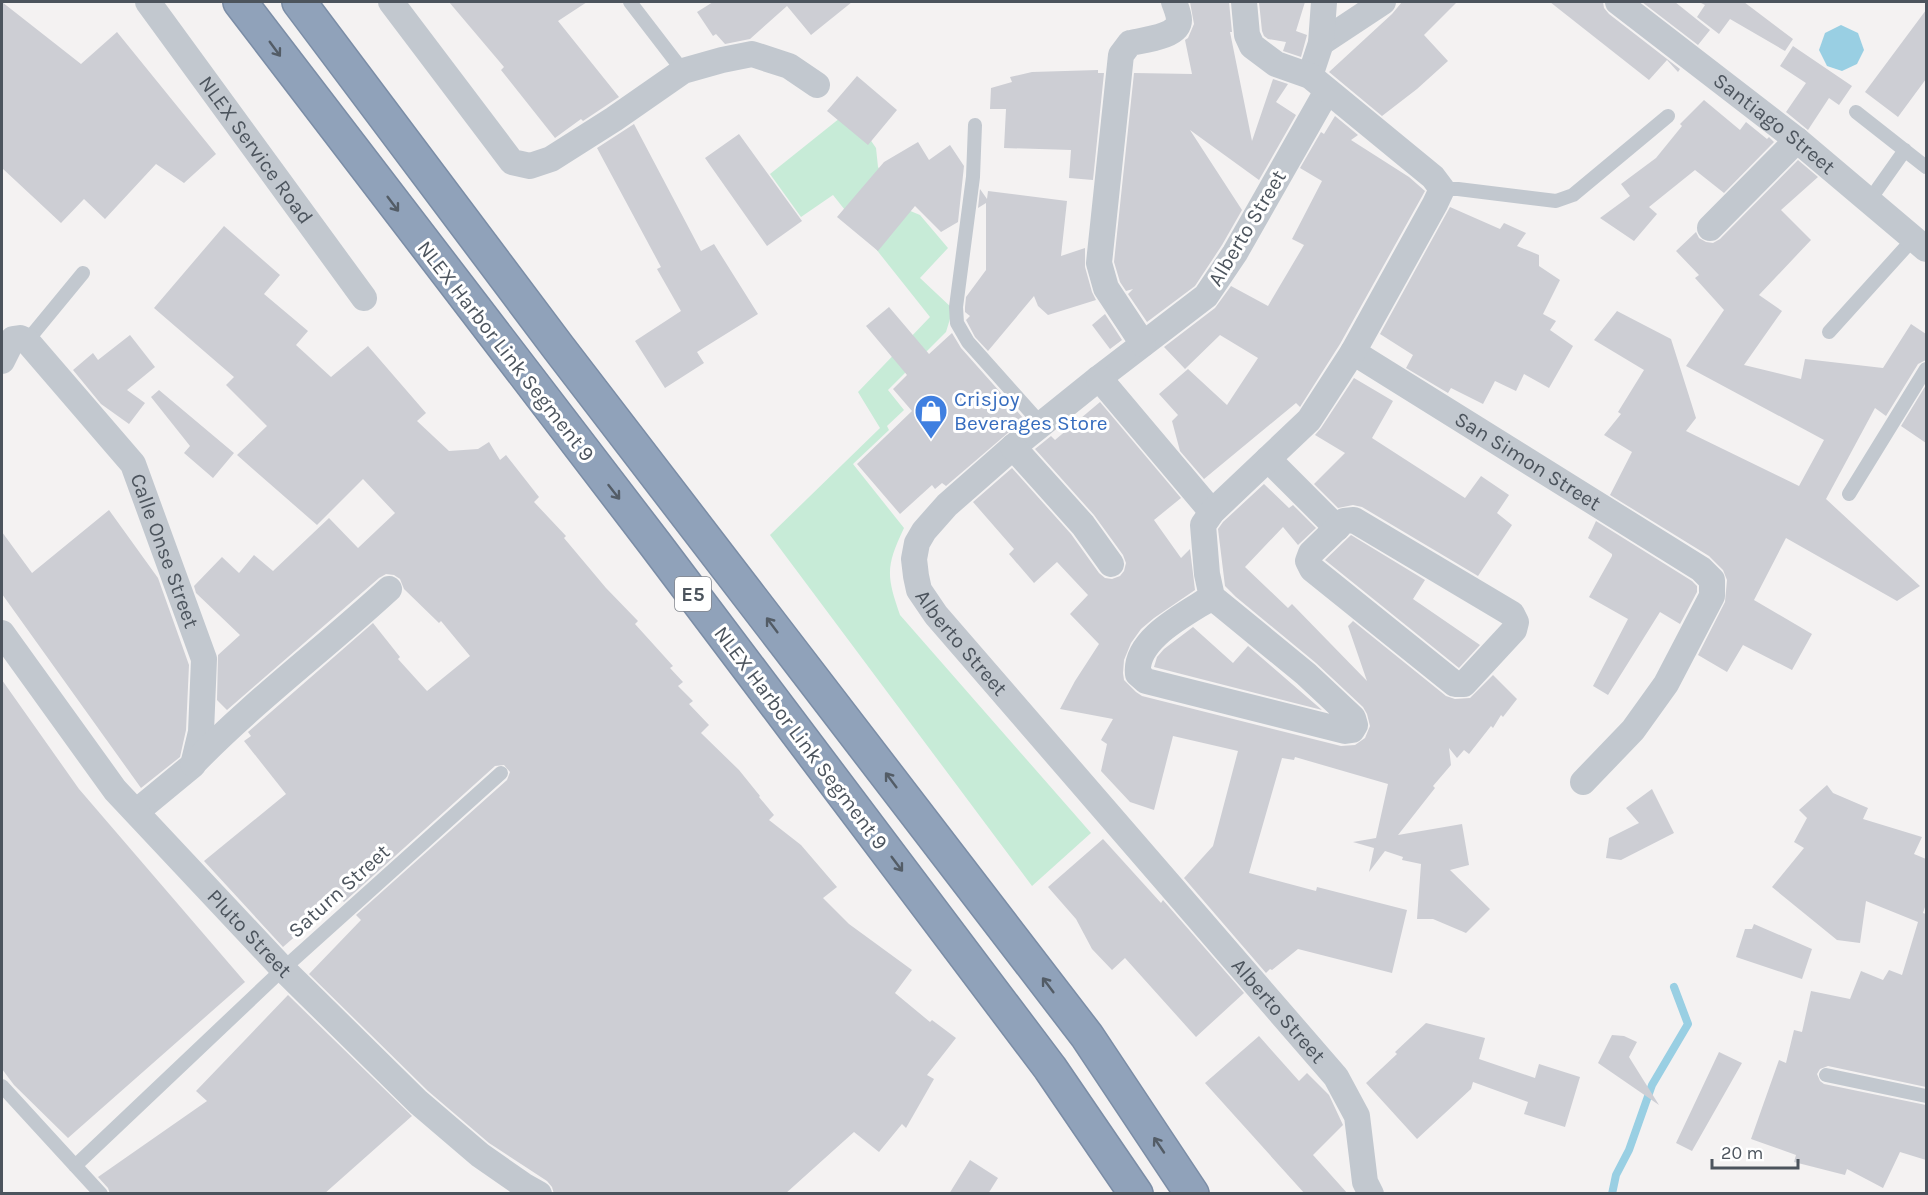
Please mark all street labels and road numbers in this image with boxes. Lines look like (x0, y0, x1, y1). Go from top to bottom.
street label: Santiago Street (1709, 68, 1840, 179)
street label: NLEX Service Road (194, 71, 318, 229)
street label: Alberto Street (1203, 166, 1291, 290)
street label: NLEX Harbor Link Segment 9 (412, 236, 600, 466)
street label: San Simon Street (1450, 407, 1605, 516)
street label: Calle Onse Street (125, 470, 204, 631)
road number: E5 (675, 577, 711, 611)
street label: Alberto Street (910, 585, 1012, 701)
street label: NLEX Harbor Link Segment 9 (709, 622, 893, 854)
street label: Saturn Street (283, 839, 395, 943)
street label: Pluto Street (202, 884, 297, 983)
street label: Alberto Street (1227, 953, 1331, 1068)

